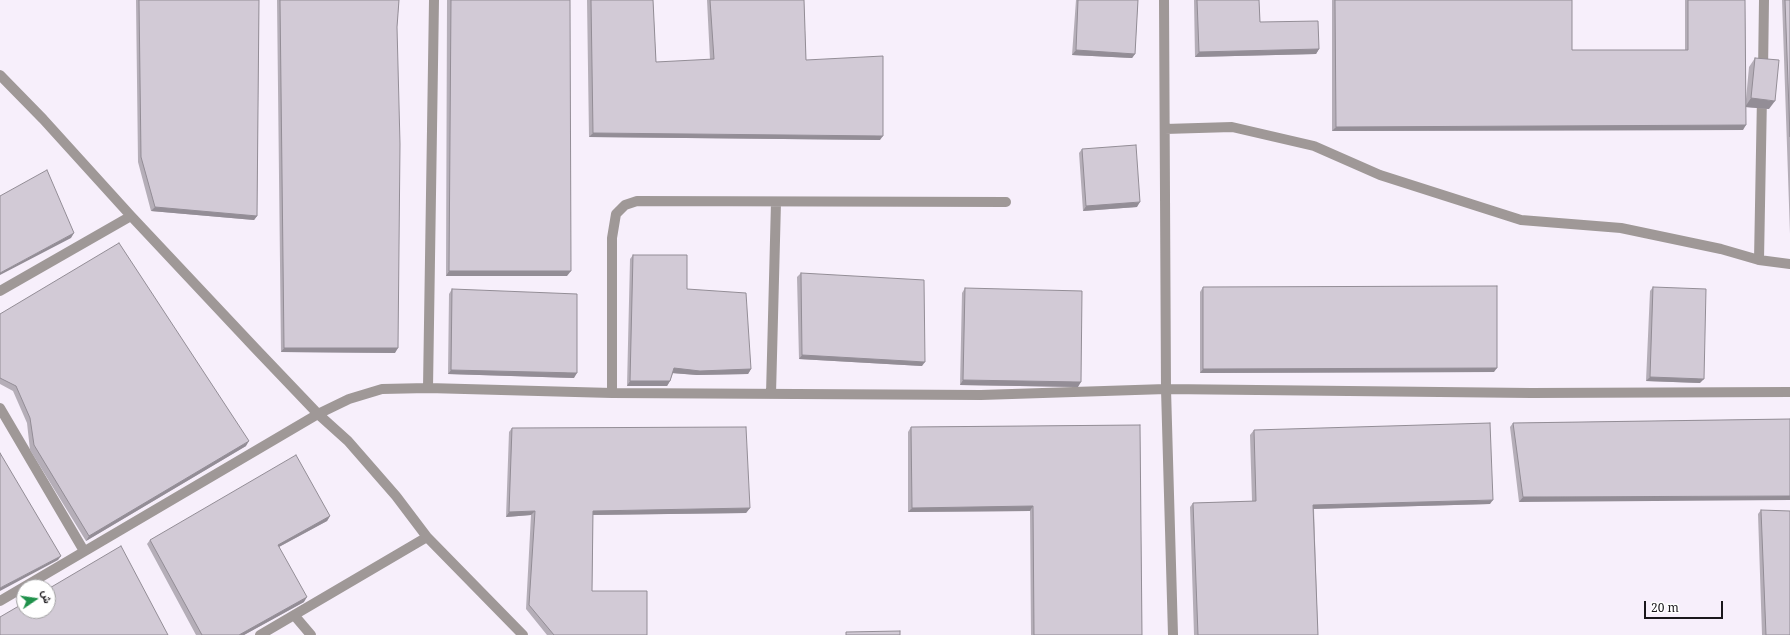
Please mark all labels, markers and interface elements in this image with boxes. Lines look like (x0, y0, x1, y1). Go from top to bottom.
north arrow (16, 579, 56, 619)
text: ش (38, 588, 56, 605)
scale bar (1646, 593, 1725, 619)
text: 20 m (1651, 599, 1679, 616)

